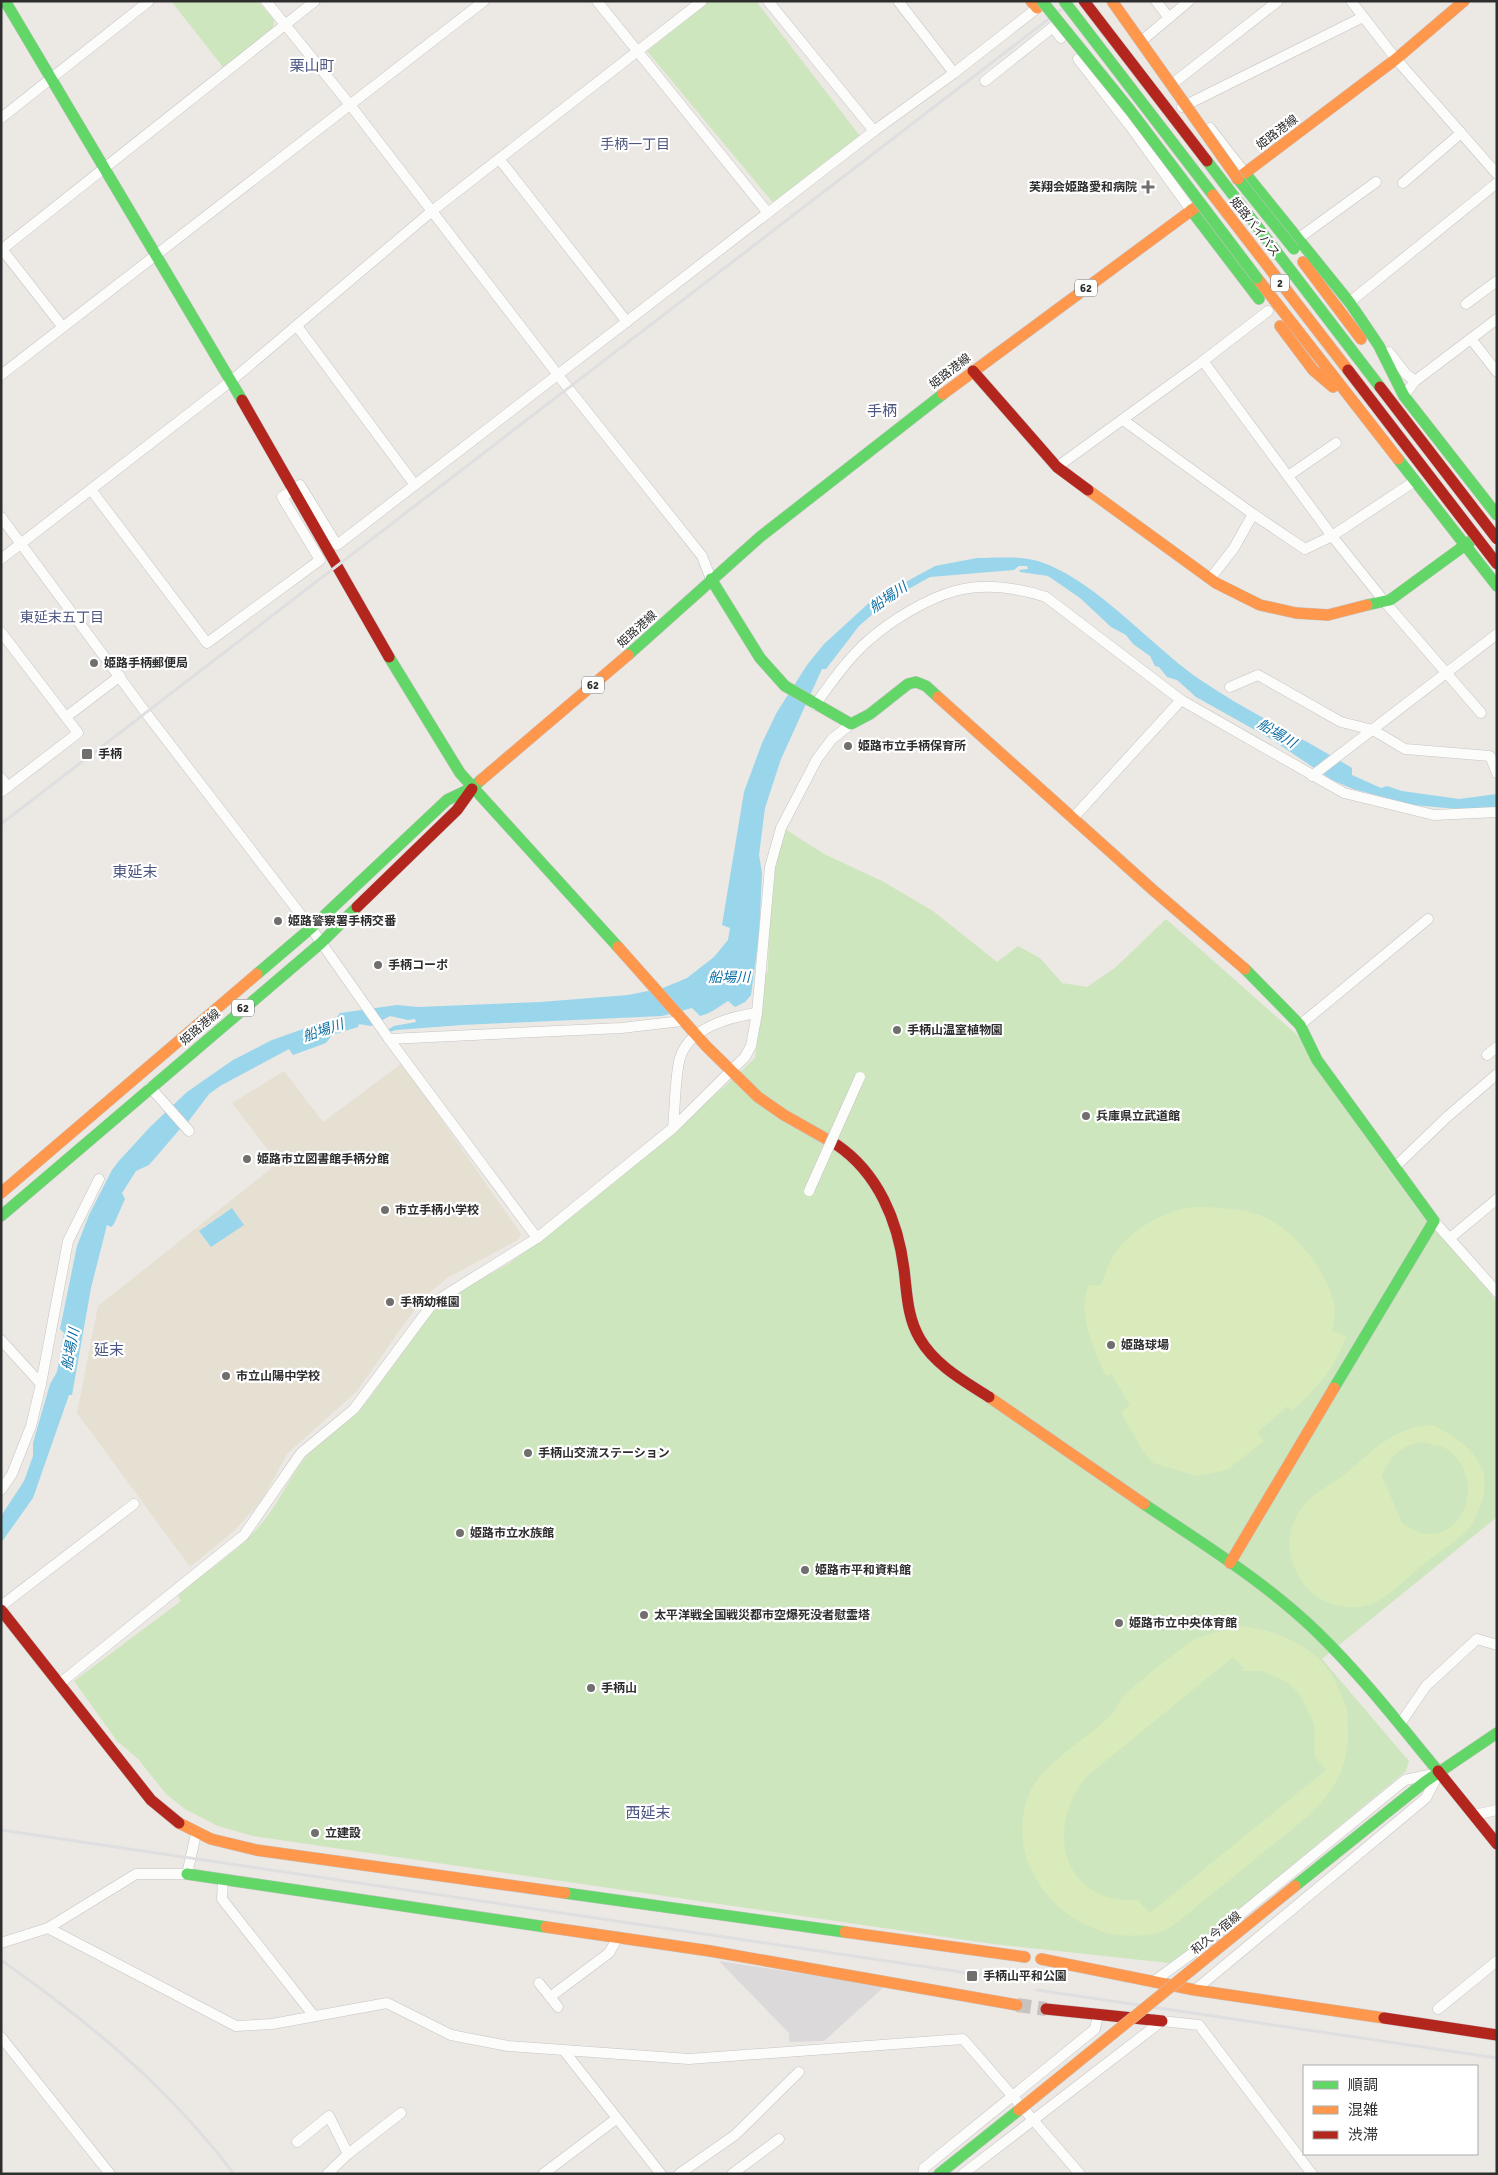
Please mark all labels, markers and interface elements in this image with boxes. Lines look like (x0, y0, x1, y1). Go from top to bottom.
district label: 栗山町 (289, 57, 335, 75)
street label: 姫路港線 (1254, 112, 1301, 153)
district label: 手柄一丁目 (600, 136, 670, 153)
place label: 芙翔会姫路愛和病院 (1029, 180, 1137, 195)
marker: 芙翔会姫路愛和病院 (1141, 180, 1155, 194)
street label: 姫路バイパス (1227, 194, 1283, 260)
road number: 2 (1271, 274, 1289, 292)
road number: 62 (1075, 280, 1097, 296)
street label: 姫路港線 (927, 351, 974, 392)
district label: 手柄 (867, 402, 897, 420)
water label: 船場川 (866, 578, 912, 616)
street label: 姫路港線 (614, 608, 660, 651)
district label: 東延末五丁目 (20, 609, 104, 626)
place label: 姫路手柄郵便局 (104, 656, 188, 671)
marker: 姫路手柄郵便局 (88, 657, 100, 669)
road number: 62 (582, 676, 604, 694)
water label: 船場川 (1254, 715, 1301, 753)
place label: 姫路市立手柄保育所 (858, 739, 966, 754)
marker: 姫路市立手柄保育所 (842, 740, 854, 752)
marker: 手柄 (80, 747, 94, 761)
place label: 手柄 (98, 747, 122, 762)
district label: 東延末 (112, 863, 158, 881)
place label: 姫路警察署手柄交番 (288, 914, 397, 929)
marker: 姫路警察署手柄交番 (272, 915, 284, 927)
place label: 手柄コーポ (388, 958, 448, 973)
marker: 手柄コーポ (372, 959, 384, 971)
water label: 船場川 (708, 969, 752, 986)
road number: 62 (232, 1000, 254, 1016)
street label: 姫路港線 (177, 1006, 224, 1049)
water label: 船場川 (301, 1015, 348, 1045)
place label: 手柄山温室植物園 (907, 1023, 1003, 1038)
marker: 手柄山温室植物園 (891, 1024, 903, 1036)
place label: 兵庫県立武道館 (1096, 1109, 1180, 1124)
marker: 兵庫県立武道館 (1080, 1110, 1092, 1122)
place label: 姫路市立図書館手柄分館 (257, 1152, 389, 1167)
marker: 姫路市立図書館手柄分館 (241, 1153, 253, 1165)
place label: 市立手柄小学校 (395, 1203, 479, 1218)
marker: 市立手柄小学校 (379, 1204, 391, 1216)
place label: 手柄幼稚園 (400, 1295, 460, 1310)
marker: 手柄幼稚園 (384, 1296, 396, 1308)
water label: 船場川 (58, 1325, 83, 1371)
place label: 姫路球場 (1121, 1338, 1169, 1353)
marker: 姫路球場 (1105, 1339, 1117, 1351)
district label: 延末 (94, 1341, 124, 1359)
place label: 市立山陽中学校 (236, 1369, 320, 1384)
marker: 市立山陽中学校 (220, 1370, 232, 1382)
place label: 手柄山交流ステーション (538, 1446, 670, 1461)
marker: 手柄山交流ステーション (522, 1447, 534, 1459)
place label: 姫路市立水族館 (470, 1526, 554, 1541)
marker: 姫路市立水族館 (454, 1527, 466, 1539)
place label: 姫路市平和資料館 (815, 1563, 911, 1578)
marker: 姫路市平和資料館 (799, 1564, 811, 1576)
place label: 太平洋戦全国戦災都市空爆死没者慰霊塔 (654, 1608, 870, 1623)
marker: 太平洋戦全国戦災都市空爆死没者慰霊塔 (638, 1609, 650, 1621)
place label: 姫路市立中央体育館 (1129, 1616, 1237, 1631)
marker: 姫路市立中央体育館 (1113, 1617, 1125, 1629)
place label: 手柄山 (601, 1681, 637, 1696)
marker: 手柄山 (585, 1682, 597, 1694)
district label: 西延末 (625, 1804, 671, 1822)
place label: 立建設 (325, 1826, 361, 1841)
marker: 立建設 (309, 1827, 321, 1839)
street label: 和久今宿線 (1188, 1909, 1244, 1958)
marker: 手柄山平和公園 (965, 1969, 979, 1983)
place label: 手柄山平和公園 (983, 1969, 1067, 1984)
legend (1303, 2065, 1478, 2155)
text: 順調 (1348, 2076, 1378, 2094)
text: 混雑 (1348, 2101, 1378, 2119)
text: 渋滞 (1348, 2126, 1378, 2144)

